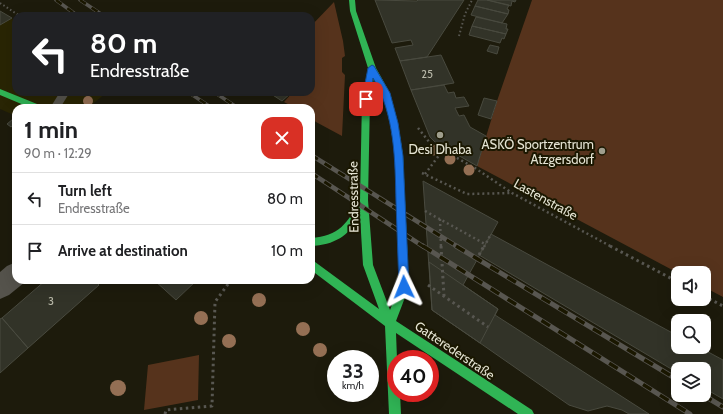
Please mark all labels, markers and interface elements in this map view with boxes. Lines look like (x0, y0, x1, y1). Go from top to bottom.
text: 80 m (90, 26, 157, 60)
icon: left (24, 28, 76, 80)
text: Endresstraße (90, 60, 189, 82)
house number: 25 (421, 67, 433, 81)
pin (349, 82, 383, 116)
icon: arrive (355, 88, 377, 110)
text: 1 min (24, 115, 78, 144)
button: close (261, 117, 303, 159)
marker: Desi Dhaba (435, 130, 445, 140)
place label: ASKÖ Sportzentrum Atzgersdorf (482, 136, 595, 167)
place label: Desi Dhaba (408, 141, 472, 157)
text: 90 m · 12:29 (24, 145, 92, 161)
marker: ASKÖ Sportzentrum Atzgersdorf (597, 146, 607, 156)
street label: Endresstraße (344, 161, 362, 233)
street label: Lastenstraße (511, 175, 581, 223)
text: Turn left (58, 182, 112, 200)
icon: left (24, 188, 46, 210)
text: 80 m (267, 190, 303, 208)
text: Endresstraße (58, 200, 130, 216)
icon: arrive (24, 240, 46, 262)
text: Arrive at destination (58, 242, 188, 260)
text: 10 m (271, 242, 303, 260)
position arrow (383, 266, 425, 308)
map controls (671, 266, 711, 402)
button: sound (671, 266, 711, 306)
house number: 3 (48, 294, 54, 308)
button: search (671, 314, 711, 354)
street label: Gatterederstraße (412, 317, 498, 383)
speed limit sign: 40 (387, 350, 439, 402)
text: 33 (342, 359, 364, 383)
button: layers (671, 362, 711, 402)
text: km/h (342, 379, 364, 392)

